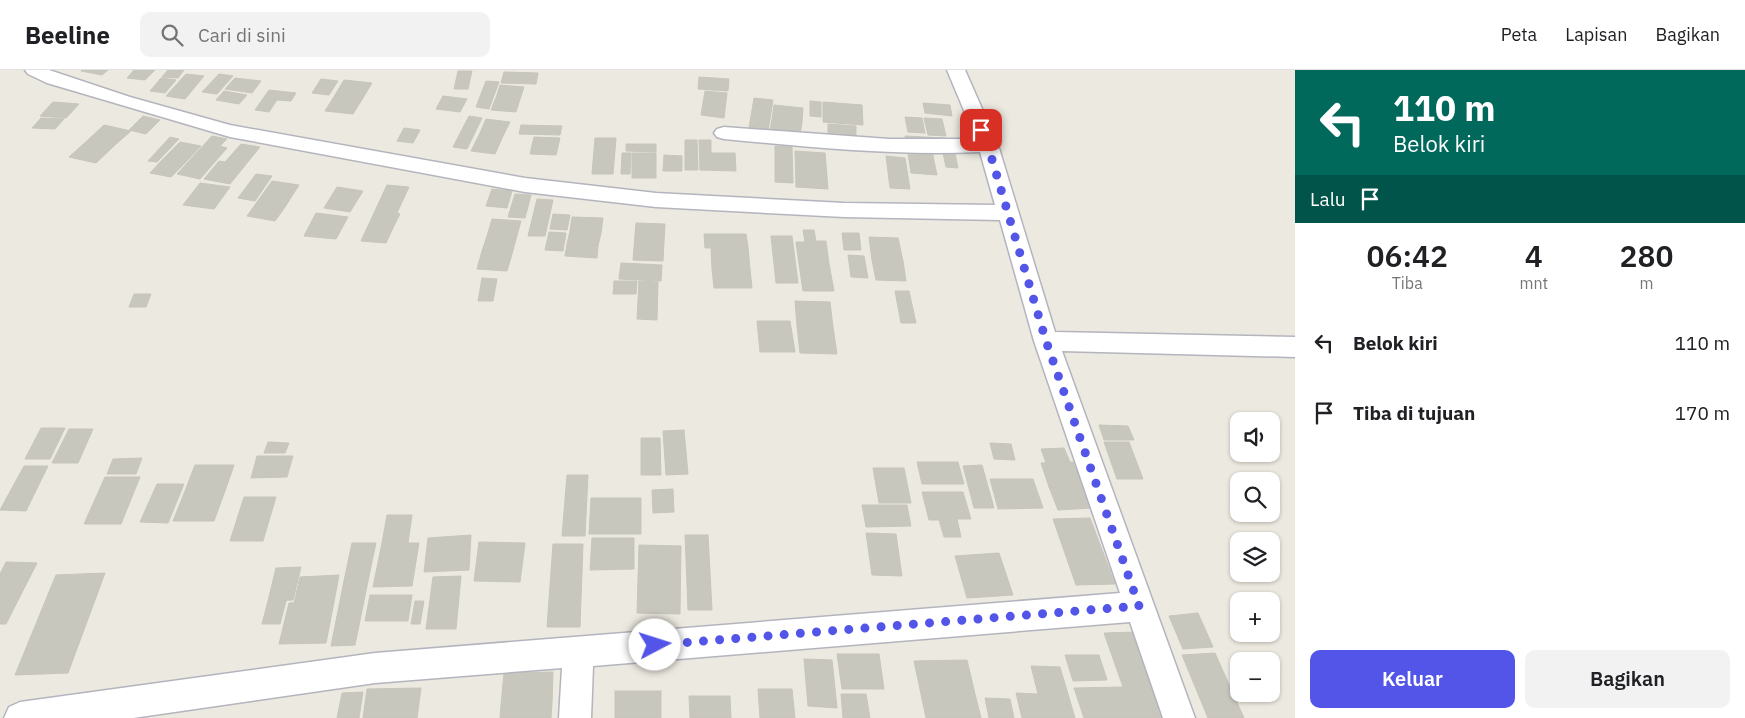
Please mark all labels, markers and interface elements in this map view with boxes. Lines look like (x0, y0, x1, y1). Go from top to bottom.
search box (140, 12, 490, 57)
text: Beeline (25, 19, 110, 51)
icon: search (158, 21, 186, 49)
text: Cari di sini (198, 23, 286, 47)
text: Peta (1501, 23, 1537, 46)
text: Lapisan (1565, 23, 1627, 46)
text: Bagikan (1655, 23, 1720, 46)
text: 110 m (1393, 85, 1496, 131)
icon: left (1310, 90, 1375, 155)
pin (960, 109, 1002, 151)
icon: arrive (967, 116, 995, 144)
text: Belok kiri (1393, 129, 1485, 158)
icon: arrive (1356, 185, 1384, 213)
text: Lalu (1310, 187, 1346, 211)
text: 06:42 (1366, 236, 1448, 275)
text: 4 (1525, 236, 1543, 275)
text: 280 (1620, 236, 1674, 275)
text: Tiba (1392, 273, 1423, 293)
text: mnt (1519, 273, 1548, 293)
text: m (1640, 273, 1654, 293)
icon: left (1310, 329, 1338, 357)
text: Belok kiri (1353, 331, 1438, 355)
text: 110 m (1675, 331, 1730, 355)
icon: arrive (1310, 399, 1338, 427)
text: Tiba di tujuan (1353, 401, 1475, 425)
text: 170 m (1675, 401, 1730, 425)
map controls (1230, 412, 1280, 702)
button: sound (1230, 412, 1280, 462)
button: search (1230, 472, 1280, 522)
button: layers (1230, 532, 1280, 582)
button: + (1230, 592, 1280, 642)
position arrow (628, 618, 680, 670)
button: Keluar (1310, 650, 1515, 708)
button: Bagikan (1525, 650, 1730, 708)
button: − (1230, 652, 1280, 702)

